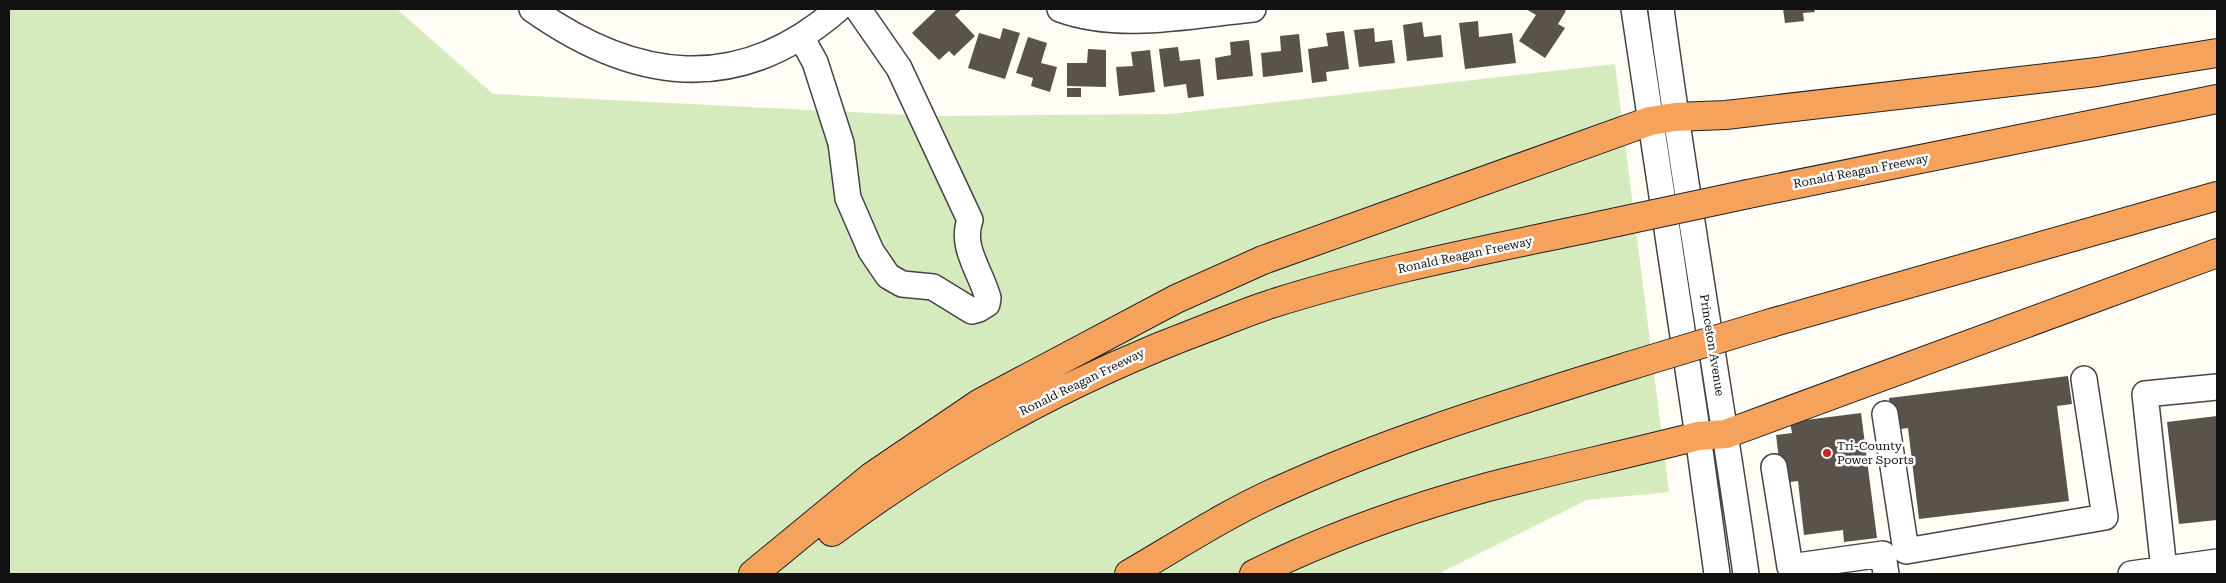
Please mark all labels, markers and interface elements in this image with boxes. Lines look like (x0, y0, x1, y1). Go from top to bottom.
street label: Ronald Reagan Freeway (1792, 151, 1931, 191)
street label: Ronald Reagan Freeway (1396, 234, 1535, 276)
street label: Princeton Avenue (1697, 293, 1727, 397)
street label: Ronald Reagan Freeway (1017, 345, 1148, 418)
place label: Tri-County Power Sports (1837, 439, 1914, 467)
marker: Tri-County Power Sports (1821, 447, 1833, 459)

